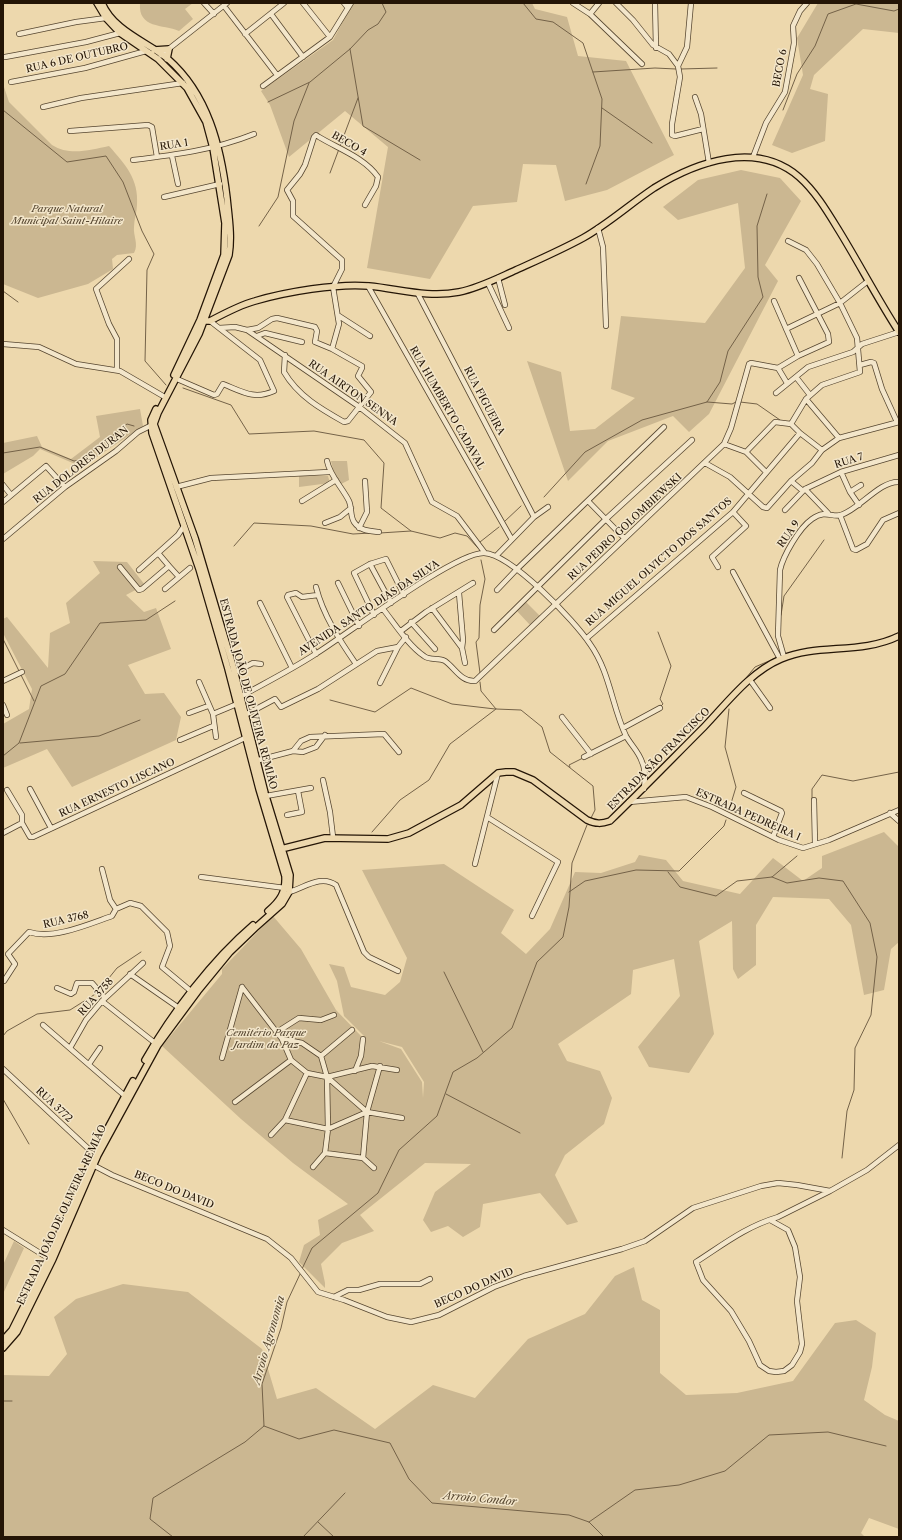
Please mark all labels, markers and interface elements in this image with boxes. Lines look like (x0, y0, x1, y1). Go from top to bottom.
street label: RUA 6 DE OUTUBRO (25, 40, 129, 76)
street label: BECO 6 (770, 48, 790, 88)
street label: BECO 4 (329, 129, 369, 159)
street label: RUA 1 (159, 137, 189, 153)
park label: Parque Natural Municipal Saint-Hilaire (12, 203, 122, 226)
street label: RUA HUMBERTO CADAVAL (407, 344, 487, 472)
street label: RUA AIRTON SENNA (306, 358, 400, 428)
street label: RUA FIGUEIRA (461, 365, 507, 437)
street label: RUA DOLORES DURAN (31, 424, 131, 506)
street label: RUA 7 (833, 451, 865, 471)
street label: RUA PEDRO GOLOMBIEWSKI (566, 471, 684, 583)
street label: RUA MIGUEL OLVICTO DOS SANTOS (584, 495, 734, 629)
street label: RUA 9 (775, 518, 803, 550)
street label: AVENIDA SANTO DIAS DA SILVA (296, 558, 442, 658)
street label: ESTRADA JOÃO DE OLIVEIRA REMIÃO (217, 597, 279, 791)
street label: ESTRADA SÃO FRANCISCO (605, 705, 713, 813)
street label: RUA ERNESTO LISCANO (57, 756, 177, 820)
street label: ESTRADA PEDREIRA I (694, 786, 802, 844)
street label: RUA 3768 (42, 909, 90, 931)
street label: RUA 3758 (76, 976, 116, 1018)
park label: Cemitério Parque Jardim da Paz (226, 1027, 306, 1050)
street label: RUA 3772 (33, 1085, 75, 1125)
street label: ESTRADA JOÃO DE OLIVEIRA REMIÃO (15, 1123, 109, 1307)
street label: BECO DO DAVID (132, 1168, 216, 1212)
street label: BECO DO DAVID (433, 1265, 515, 1311)
water label: Arroio Agronomia (250, 1294, 288, 1386)
water label: Arroio Condor (443, 1489, 517, 1509)

